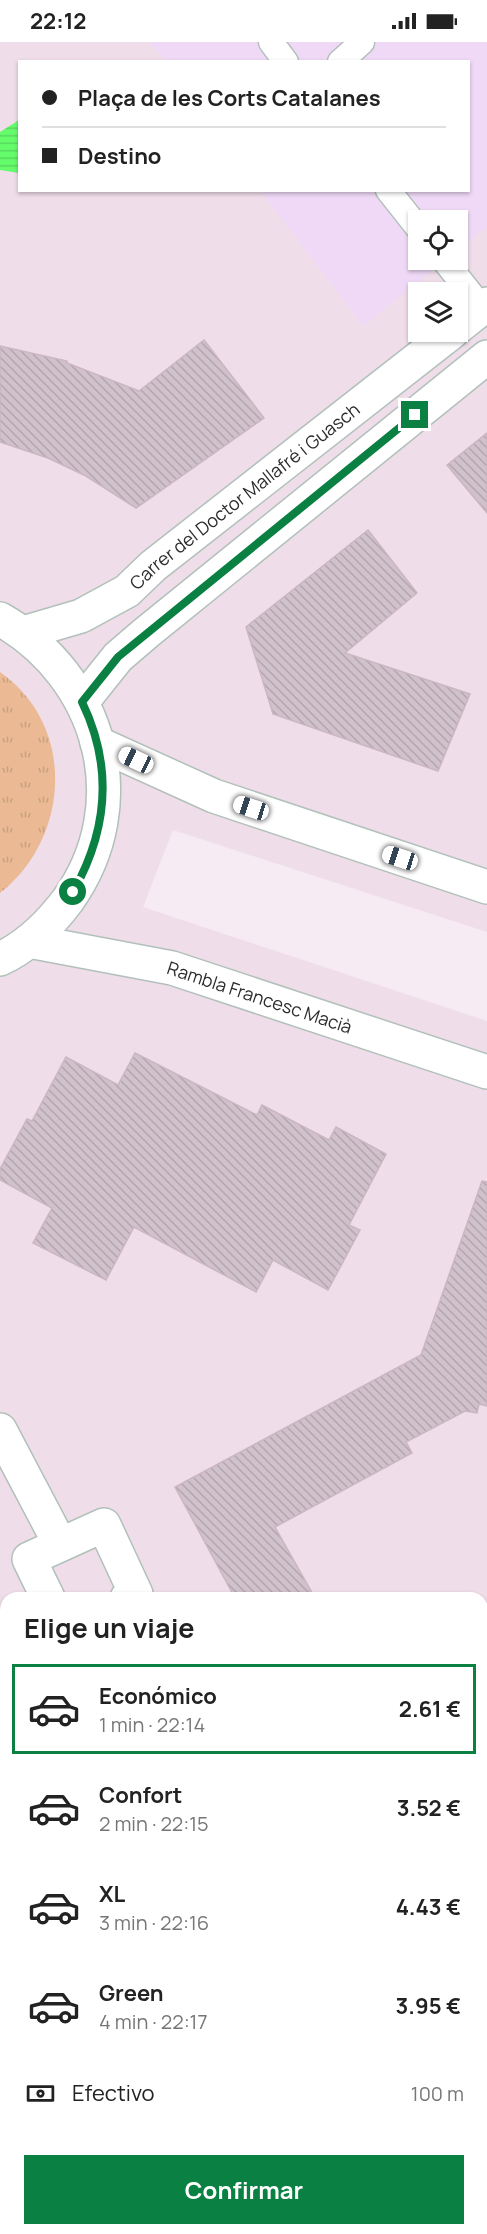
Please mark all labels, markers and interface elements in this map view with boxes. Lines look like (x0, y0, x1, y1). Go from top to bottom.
text: 22:12 (30, 6, 86, 36)
text: Plaça de les Corts Catalanes (78, 83, 381, 113)
text: Destino (78, 141, 161, 171)
map controls (408, 210, 468, 342)
button: locate (408, 210, 468, 270)
button: layers (408, 282, 468, 342)
street label: Carrer del Doctor Mallafré i Guasch (124, 397, 364, 595)
route end (401, 401, 428, 428)
car (116, 744, 156, 776)
car (231, 794, 271, 822)
car (380, 844, 420, 872)
route start (59, 878, 86, 905)
street label: Rambla Francesc Macià (164, 955, 355, 1039)
text: Elige un viaje (24, 1609, 195, 1646)
text: Económico (99, 1681, 217, 1711)
icon: car (27, 1682, 81, 1736)
text: 2.61 € (399, 1694, 461, 1724)
text: 1 min · 22:14 (99, 1711, 205, 1738)
text: Confort (99, 1780, 182, 1810)
icon: car (27, 1781, 81, 1835)
text: 3.52 € (397, 1793, 461, 1823)
text: 2 min · 22:15 (99, 1810, 209, 1837)
text: XL (99, 1879, 125, 1909)
icon: car (27, 1880, 81, 1934)
text: 4.43 € (396, 1892, 461, 1922)
text: 3 min · 22:16 (99, 1909, 209, 1936)
text: Green (99, 1978, 164, 2008)
icon: car (27, 1979, 81, 2033)
text: 3.95 € (396, 1991, 461, 2021)
text: 4 min · 22:17 (99, 2008, 207, 2035)
icon: cash (24, 2077, 57, 2110)
text: Efectivo (72, 2078, 155, 2108)
text: 100 m (411, 2080, 464, 2107)
button: Confirmar (24, 2155, 464, 2224)

